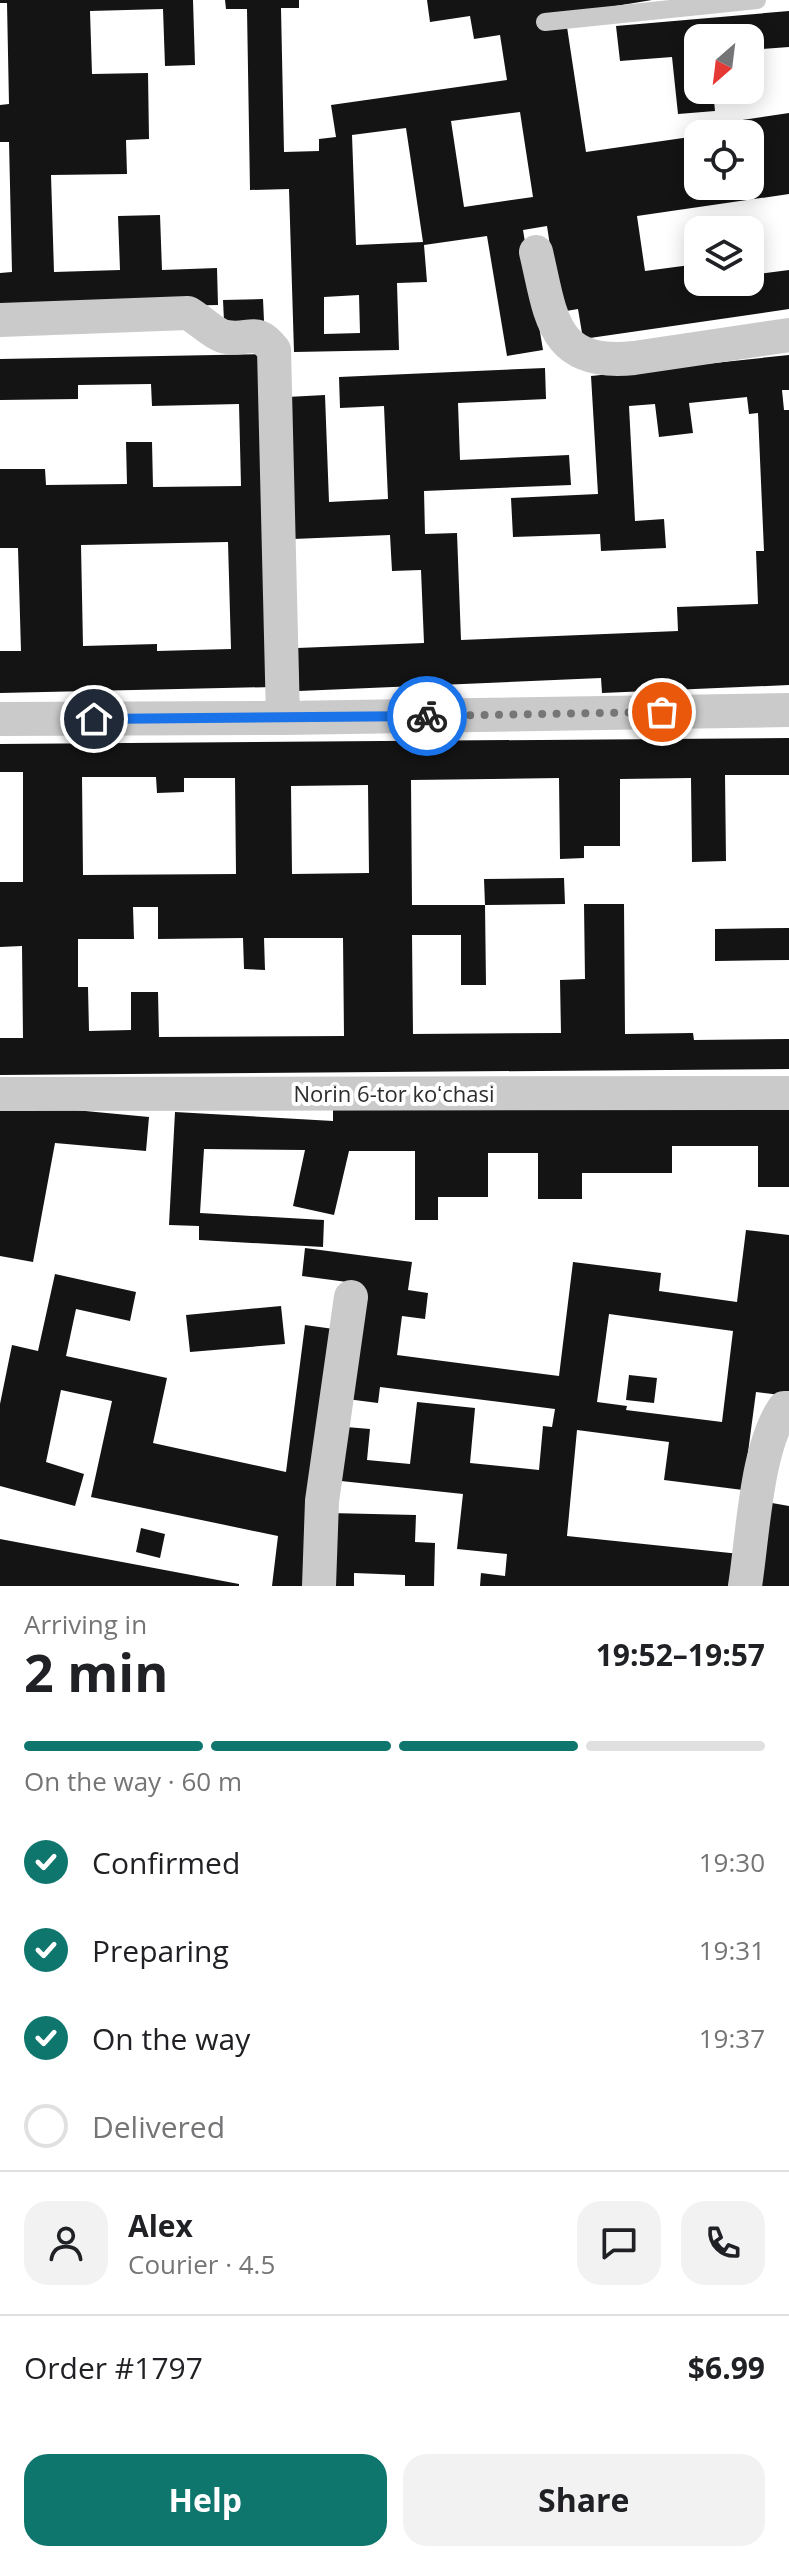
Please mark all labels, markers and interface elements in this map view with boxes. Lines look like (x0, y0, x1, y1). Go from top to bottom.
north arrow (684, 24, 764, 104)
map controls (684, 24, 764, 296)
button: locate (684, 120, 764, 200)
button: layers (684, 216, 764, 296)
courier (387, 676, 467, 756)
pin (628, 678, 696, 746)
pin (60, 685, 128, 753)
icon: bag (640, 690, 684, 734)
icon: bike (405, 694, 449, 738)
icon: home (72, 697, 116, 741)
street label: Norin 6-tor koʻchasi (294, 1078, 494, 1108)
text: Arriving in (24, 1606, 147, 1642)
text: 19:52–19:57 (596, 1634, 765, 1675)
text: 2 min (24, 1636, 168, 1707)
text: On the way · 60 m (24, 1763, 242, 1799)
icon: check (24, 1840, 68, 1884)
text: Confirmed (92, 1842, 240, 1883)
text: 19:30 (699, 1844, 765, 1880)
icon: check (24, 1928, 68, 1972)
text: Preparing (92, 1930, 229, 1971)
text: 19:31 (699, 1932, 765, 1968)
icon: check (24, 2016, 68, 2060)
text: On the way (92, 2018, 250, 2059)
text: 19:37 (699, 2020, 765, 2056)
text: Delivered (92, 2106, 225, 2147)
button: person (24, 2201, 108, 2285)
button: chat (577, 2201, 661, 2285)
button: phone (681, 2201, 765, 2285)
text: Alex (128, 2205, 193, 2246)
text: Courier · 4.5 (128, 2246, 275, 2282)
text: Order #1797 (24, 2347, 203, 2388)
text: $6.99 (688, 2347, 765, 2388)
button: Help (24, 2454, 387, 2546)
button: Share (403, 2454, 765, 2546)

